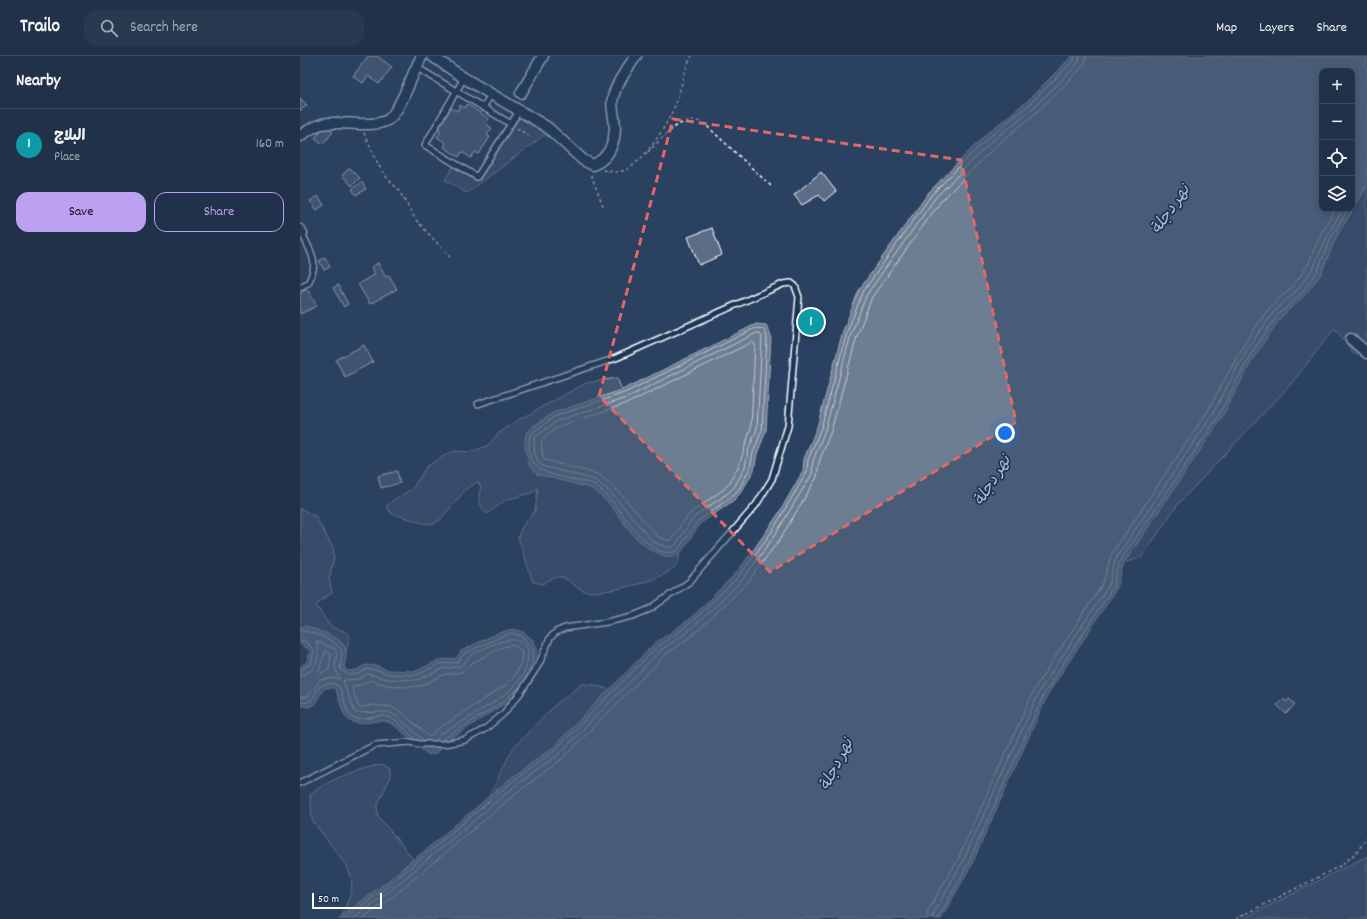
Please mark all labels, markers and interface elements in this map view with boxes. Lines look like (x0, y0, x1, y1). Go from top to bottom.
search box (84, 10, 364, 46)
text: Trailo (20, 14, 60, 41)
icon: search (98, 17, 120, 39)
text: Search here (130, 17, 198, 39)
text: Map (1216, 18, 1237, 38)
text: Layers (1259, 18, 1294, 38)
text: Share (1316, 18, 1347, 38)
map controls (1319, 68, 1355, 212)
button: + (1319, 68, 1355, 104)
text: Nearby (16, 70, 60, 94)
button: − (1319, 104, 1355, 140)
text: البلاج (54, 126, 85, 148)
text: 1 (28, 135, 30, 154)
text: 160 m (256, 135, 284, 154)
button: locate (1319, 140, 1355, 176)
text: Place (54, 148, 80, 167)
button: layers (1319, 176, 1355, 212)
water label: نهر دجلة (1146, 179, 1198, 239)
button: Save (16, 192, 146, 232)
button: Share (154, 192, 284, 232)
pin: 1 (798, 307, 824, 337)
your location (995, 423, 1015, 443)
water label: نهر دجلة (969, 449, 1019, 511)
water label: نهر دجلة (814, 733, 861, 795)
scale bar (312, 891, 382, 910)
text: 50 m (318, 892, 339, 908)

